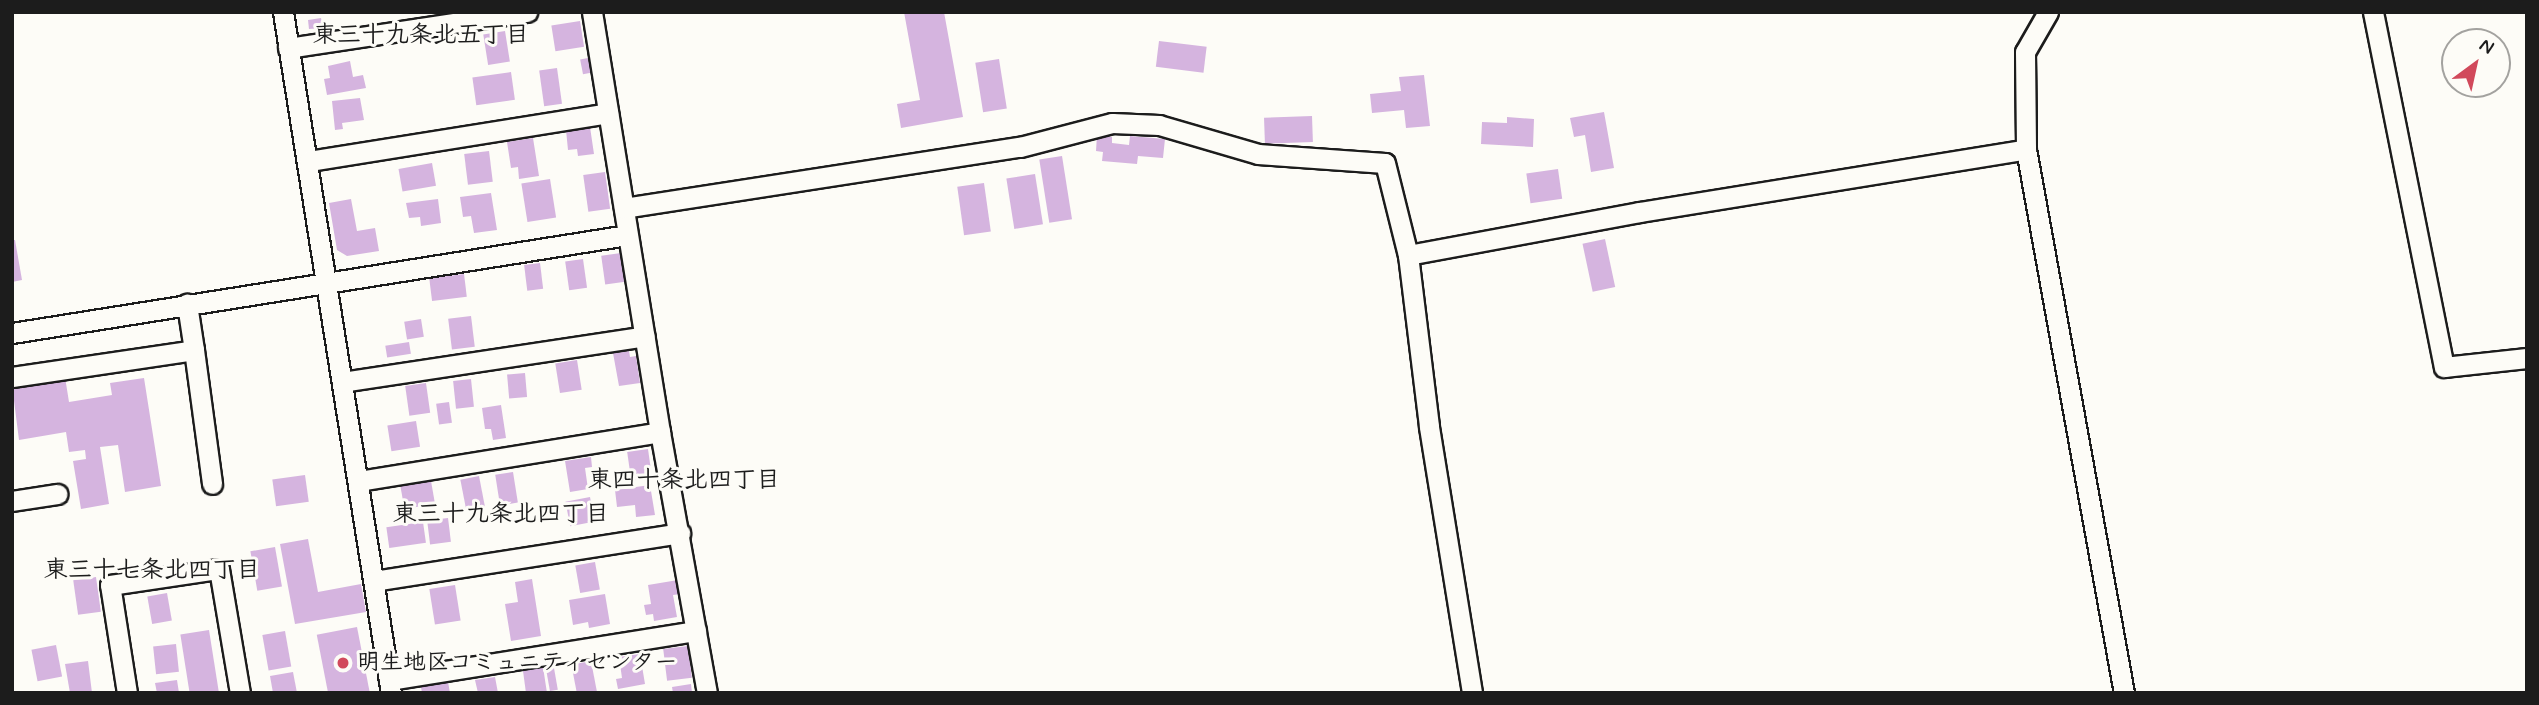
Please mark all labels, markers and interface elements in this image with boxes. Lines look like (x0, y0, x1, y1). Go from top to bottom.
district label: 東三十九条北五丁目 (313, 22, 529, 50)
north arrow (2441, 28, 2511, 98)
text: N (2475, 33, 2499, 61)
district label: 東四十条北四丁目 (588, 467, 780, 495)
district label: 東三十九条北四丁目 (393, 501, 609, 529)
district label: 東三十七条北四丁目 (44, 557, 260, 585)
place label: 明生地区コミュニティセンター (357, 649, 679, 677)
marker: 明生地区コミュニティセンター (335, 655, 351, 671)

